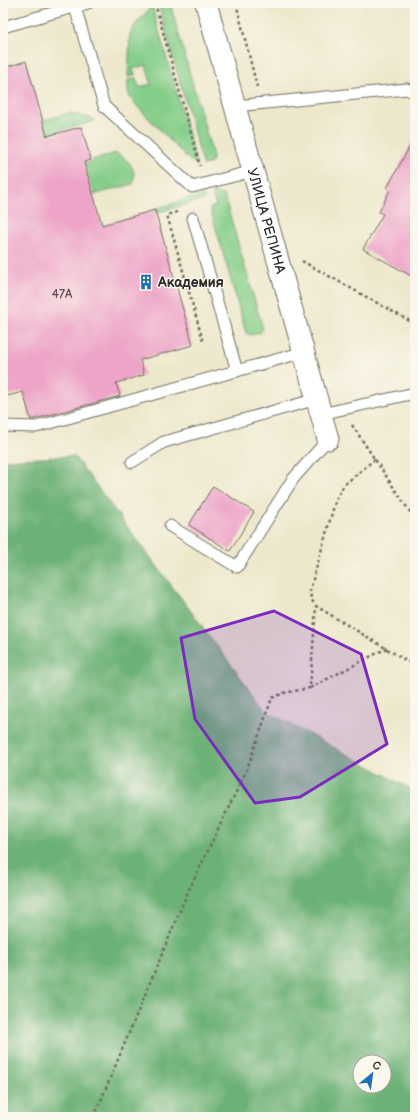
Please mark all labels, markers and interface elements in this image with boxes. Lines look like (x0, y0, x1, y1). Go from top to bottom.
street label: УЛИЦА РЕПИНА (244, 166, 290, 276)
building icon: Академия (137, 273, 155, 291)
place label: Академия (157, 274, 224, 291)
house number: 47А (52, 287, 73, 302)
north arrow (352, 1054, 392, 1094)
text: С (370, 1058, 383, 1073)

